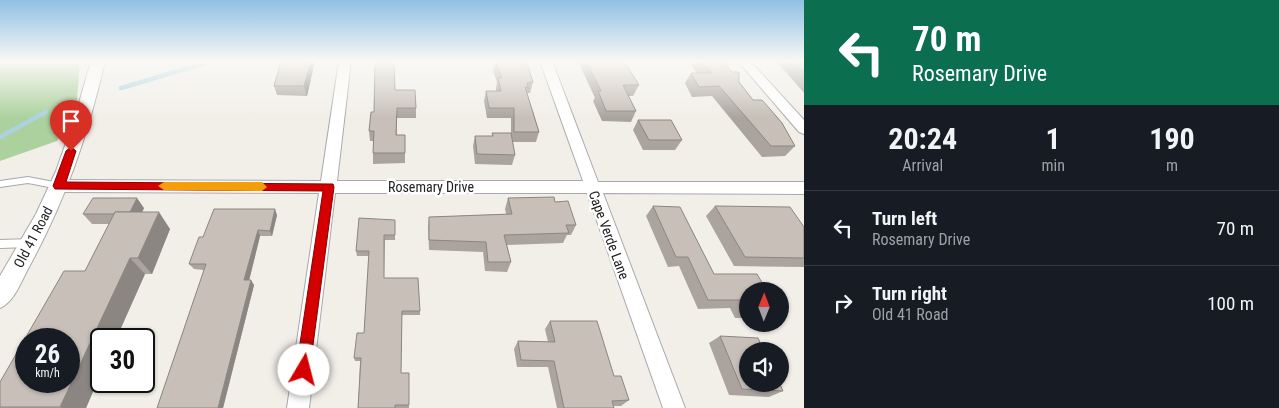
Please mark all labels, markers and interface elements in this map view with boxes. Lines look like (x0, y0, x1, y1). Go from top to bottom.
text: 70 m (912, 19, 981, 60)
icon: left (829, 20, 894, 85)
text: Rosemary Drive (912, 61, 1047, 86)
pin (50, 100, 92, 151)
icon: arrive (57, 107, 85, 135)
text: 20:24 (888, 121, 957, 156)
text: 1 (1046, 121, 1061, 156)
text: 190 (1149, 121, 1195, 156)
text: Arrival (902, 156, 943, 175)
text: min (1041, 156, 1065, 175)
text: m (1166, 156, 1178, 175)
street label: Rosemary Drive (388, 179, 474, 195)
street label: Cape Verde Lane (586, 189, 633, 282)
street label: Old 41 Road (10, 204, 56, 270)
text: Turn left (872, 207, 937, 230)
icon: left (829, 214, 857, 242)
text: 70 m (1217, 217, 1254, 240)
text: Rosemary Drive (872, 230, 970, 249)
north arrow (739, 282, 789, 332)
map controls (739, 282, 789, 392)
text: Turn right (872, 282, 947, 305)
icon: right (829, 289, 857, 317)
text: 100 m (1207, 292, 1254, 315)
text: Old 41 Road (872, 305, 949, 324)
speed limit sign: 30 (90, 328, 155, 393)
text: 26 (35, 340, 60, 369)
button: sound (739, 342, 789, 392)
position arrow (277, 343, 329, 395)
text: km/h (35, 366, 60, 380)

